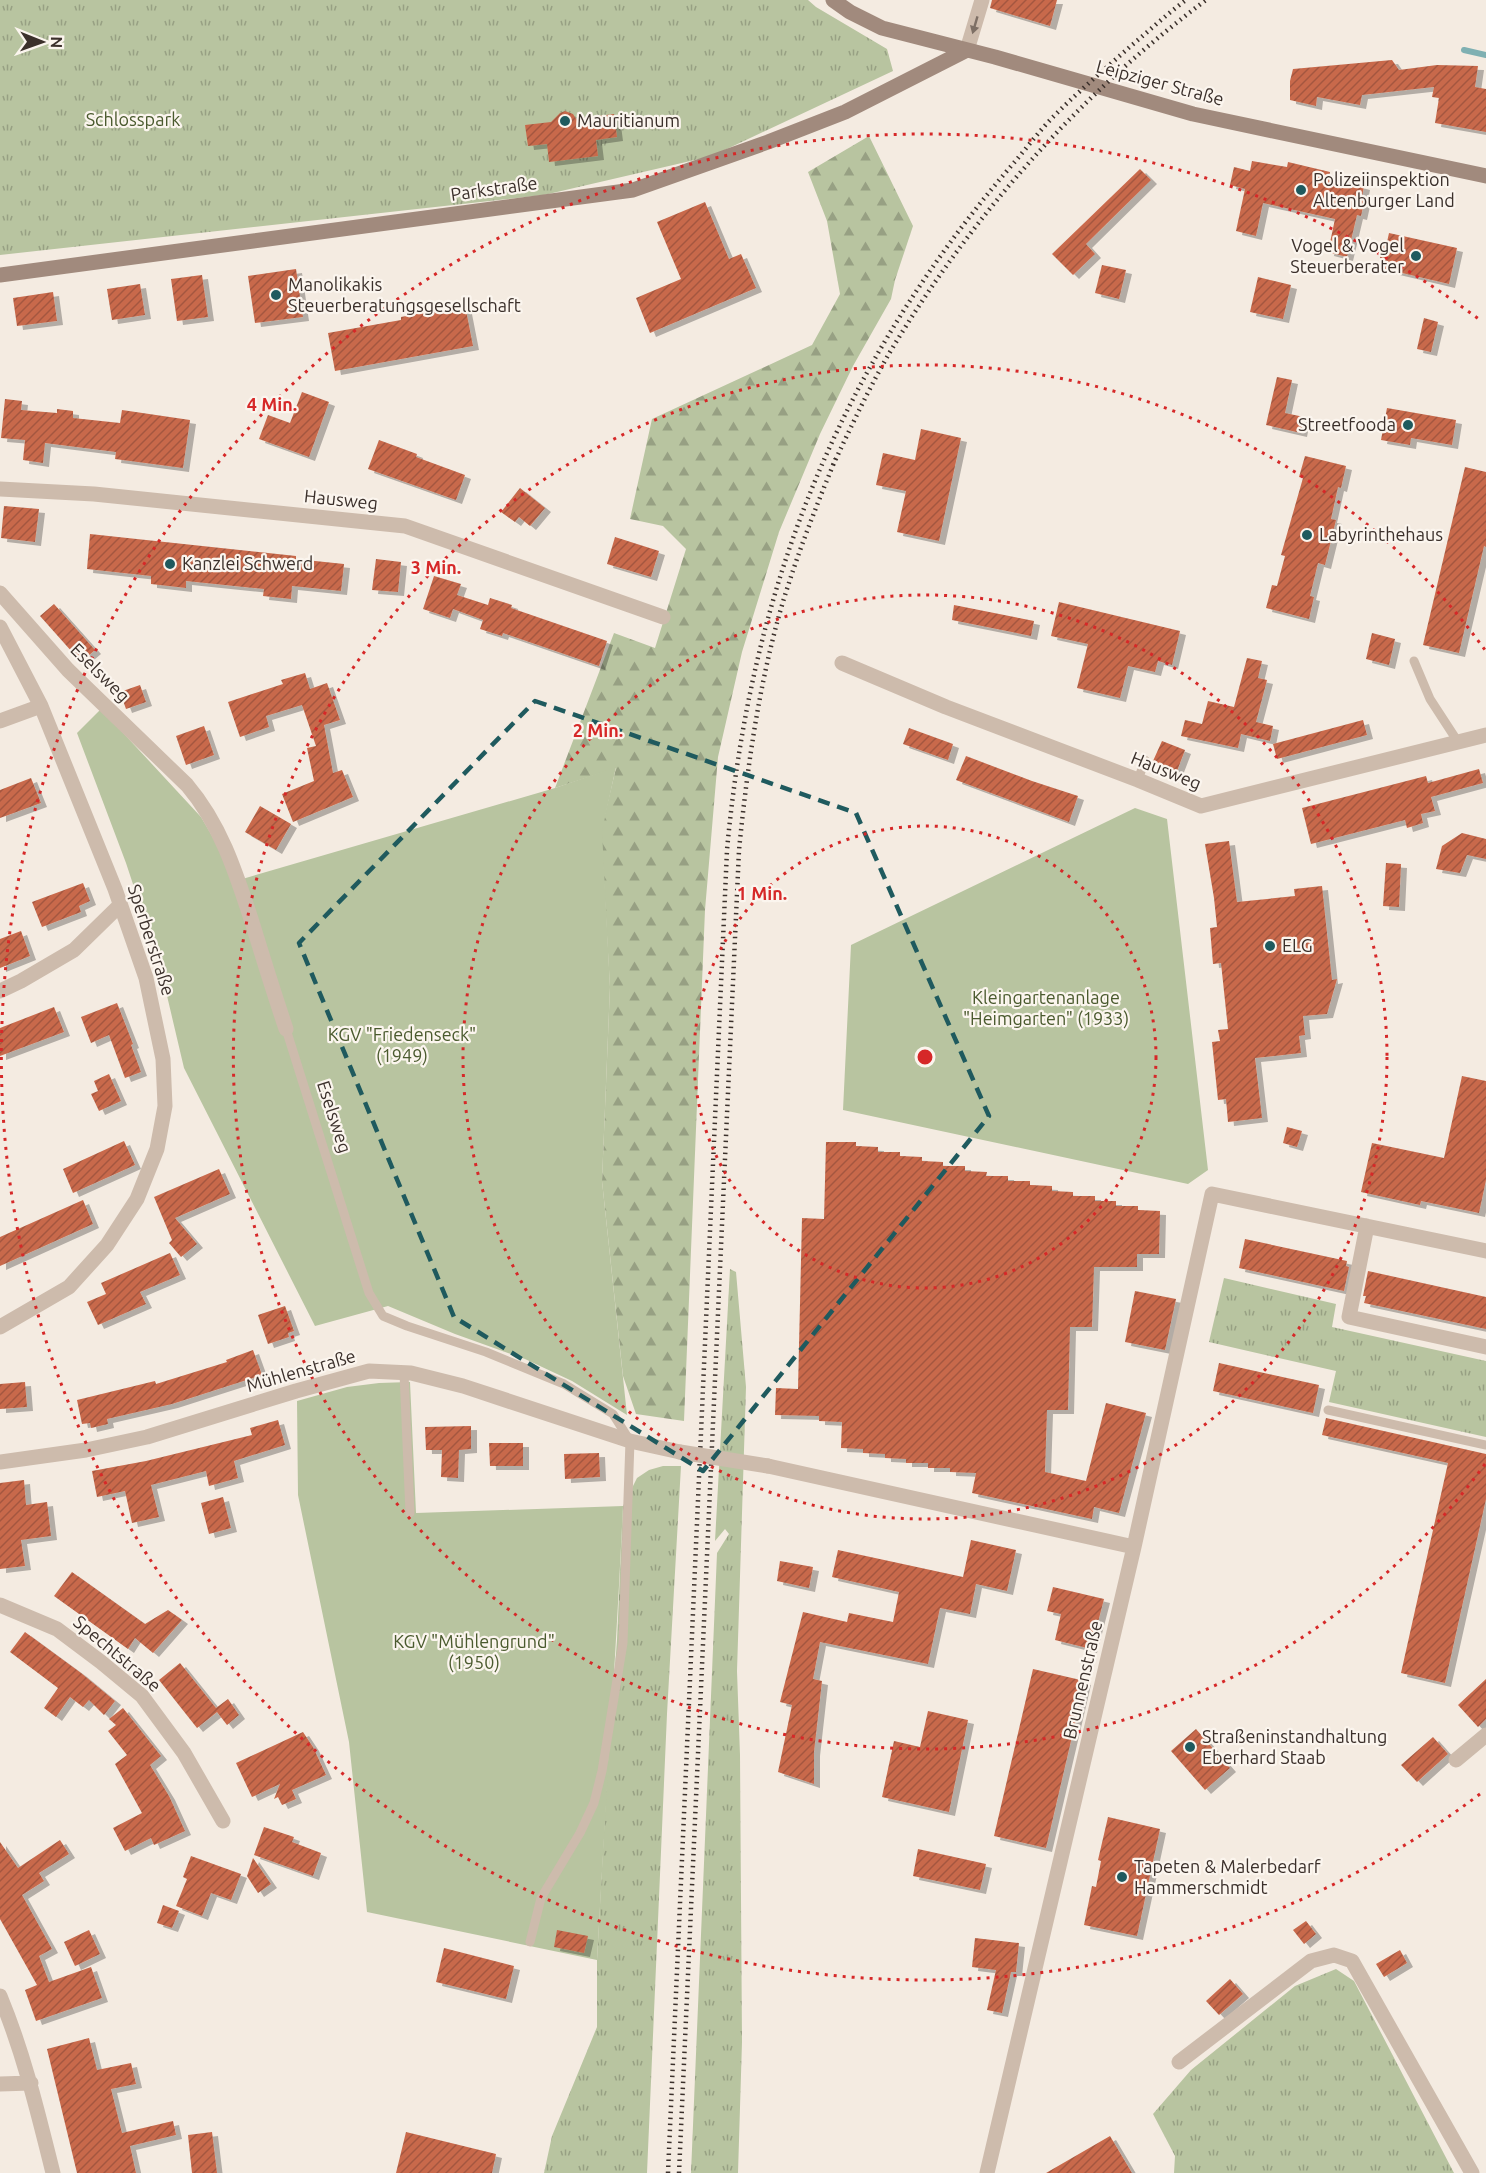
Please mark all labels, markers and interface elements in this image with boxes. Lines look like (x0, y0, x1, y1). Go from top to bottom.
north arrow (12, 12, 72, 72)
one-way arrow (970, 16, 979, 34)
text: N (48, 36, 66, 48)
street label: Leipziger Straße (1094, 55, 1226, 109)
park label: Schlosspark (86, 109, 180, 129)
place label: Mauritianum (577, 110, 680, 130)
marker: Mauritianum (558, 114, 572, 128)
place label: Polizeiinspektion Altenburger Land (1313, 169, 1455, 210)
street label: Parkstraße (449, 172, 539, 204)
marker: Polizeiinspektion Altenburger Land (1294, 183, 1308, 197)
place label: Vogel & Vogel Steuerberater (1290, 235, 1404, 276)
marker: Vogel & Vogel Steuerberater (1409, 249, 1423, 263)
place label: Manolikakis Steuerberatungsgesellschaft (288, 274, 521, 315)
marker: Manolikakis Steuerberatungsgesellschaft (269, 288, 283, 302)
text: 4 Min. (247, 394, 297, 414)
place label: Streetfooda (1298, 414, 1396, 434)
marker: Streetfooda (1401, 418, 1415, 432)
street label: Hausweg (303, 485, 379, 513)
place label: Labyrinthehaus (1319, 524, 1443, 544)
marker: Labyrinthehaus (1300, 528, 1314, 542)
place label: Kanzlei Schwerd (182, 553, 313, 573)
marker: Kanzlei Schwerd (163, 557, 177, 571)
text: 3 Min. (411, 557, 461, 577)
street label: Eselsweg (67, 639, 134, 706)
text: 2 Min. (573, 720, 623, 740)
street label: Hausweg (1128, 747, 1204, 793)
street label: Sperberstraße (125, 882, 179, 998)
text: 1 Min. (737, 883, 787, 903)
place label: ELG (1282, 935, 1313, 955)
marker: ELG (1263, 939, 1277, 953)
park label: Kleingartenanlage "Heimgarten" (1933) (963, 987, 1129, 1029)
park label: KGV "Friedenseck" (1949) (328, 1024, 476, 1066)
centre of rings (915, 1047, 935, 1067)
street label: Eselsweg (314, 1078, 356, 1155)
street label: Mühlenstraße (244, 1345, 358, 1395)
street label: Spechtstraße (70, 1611, 165, 1695)
street label: Brunnenstraße (1059, 1619, 1105, 1741)
park label: KGV "Mühlengrund" (1950) (393, 1631, 555, 1673)
place label: Straßeninstandhaltung Eberhard Staab (1202, 1726, 1387, 1767)
marker: Straßeninstandhaltung Eberhard Staab (1183, 1740, 1197, 1754)
place label: Tapeten & Malerbedarf Hammerschmidt (1134, 1856, 1321, 1897)
marker: Tapeten & Malerbedarf Hammerschmidt (1115, 1870, 1129, 1884)

